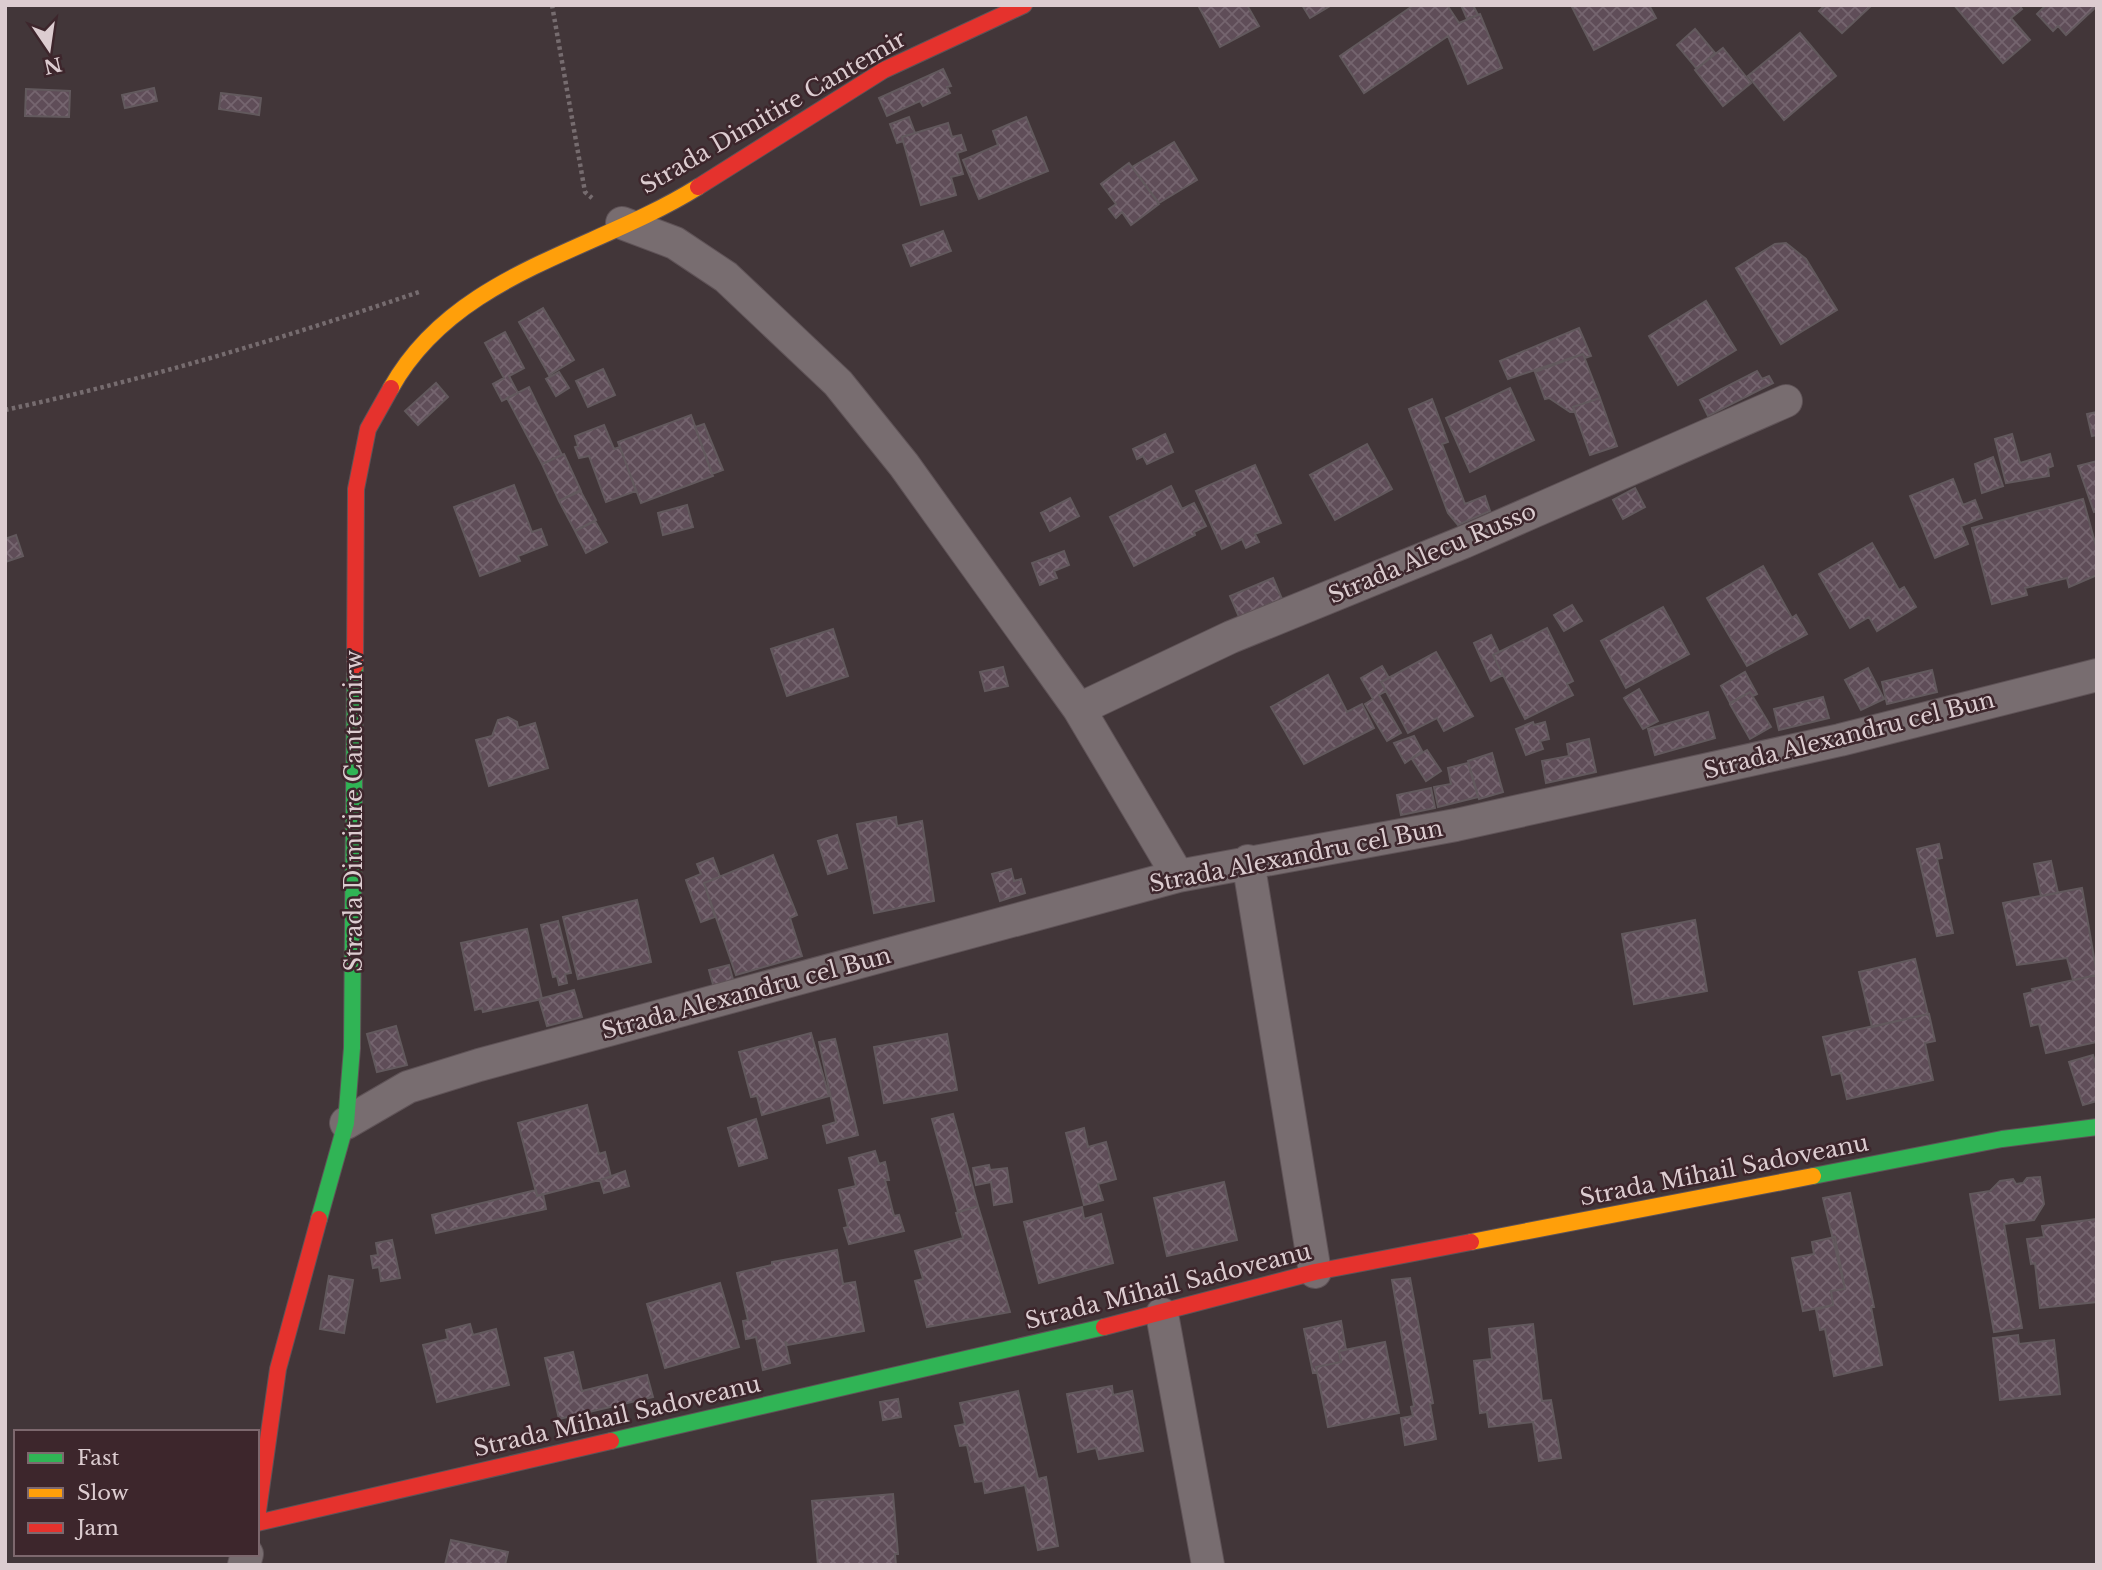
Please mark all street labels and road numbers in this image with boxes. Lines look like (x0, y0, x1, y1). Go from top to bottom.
street label: Strada Dimitire Cantemir (635, 24, 911, 200)
street label: Strada Alecu Russo (1324, 497, 1540, 609)
street label: Strada Dimitire Cantemirw (340, 650, 368, 972)
street label: Strada Alexandru cel Bun (1701, 685, 1997, 785)
street label: Strada Alexandru cel Bun (1147, 814, 1445, 898)
street label: Strada Alexandru cel Bun (598, 941, 894, 1045)
street label: Strada Mihail Sadoveanu (1577, 1128, 1871, 1212)
street label: Strada Mihail Sadoveanu (1022, 1237, 1314, 1335)
street label: Strada Mihail Sadoveanu (471, 1369, 763, 1463)

